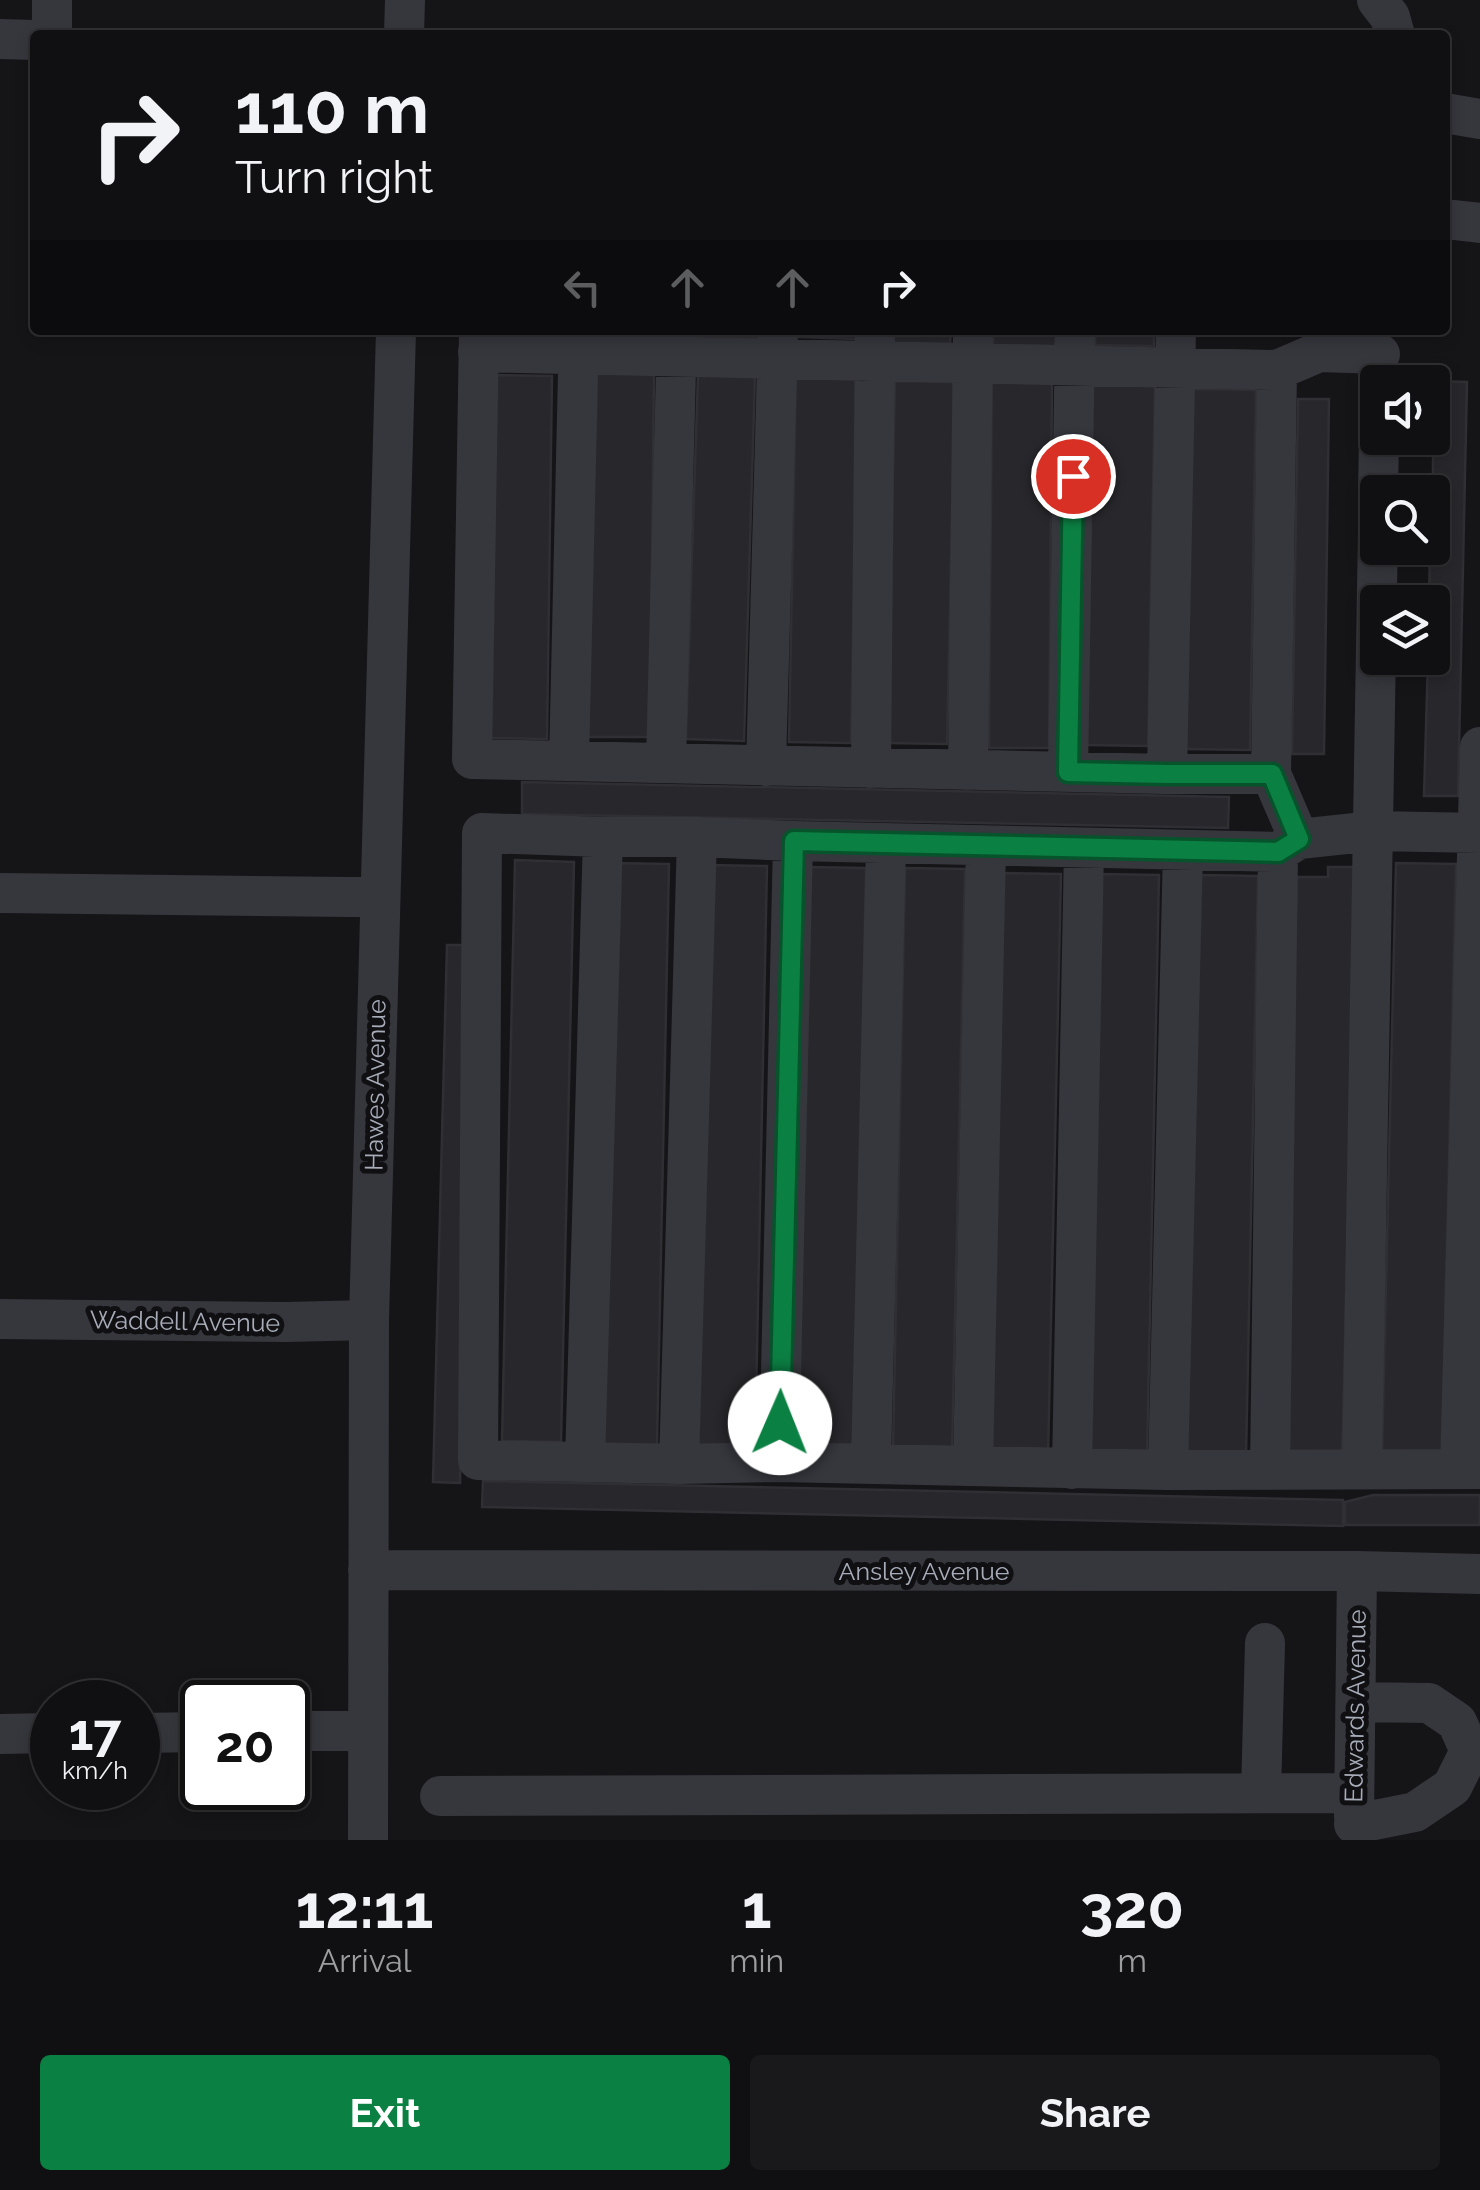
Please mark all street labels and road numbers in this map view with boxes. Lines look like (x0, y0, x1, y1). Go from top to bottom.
street label: Hawes Avenue (359, 999, 391, 1171)
street label: Waddell Avenue (90, 1304, 280, 1338)
street label: Ansley Avenue (839, 1556, 1009, 1586)
street label: Edwards Avenue (1338, 1609, 1372, 1803)

